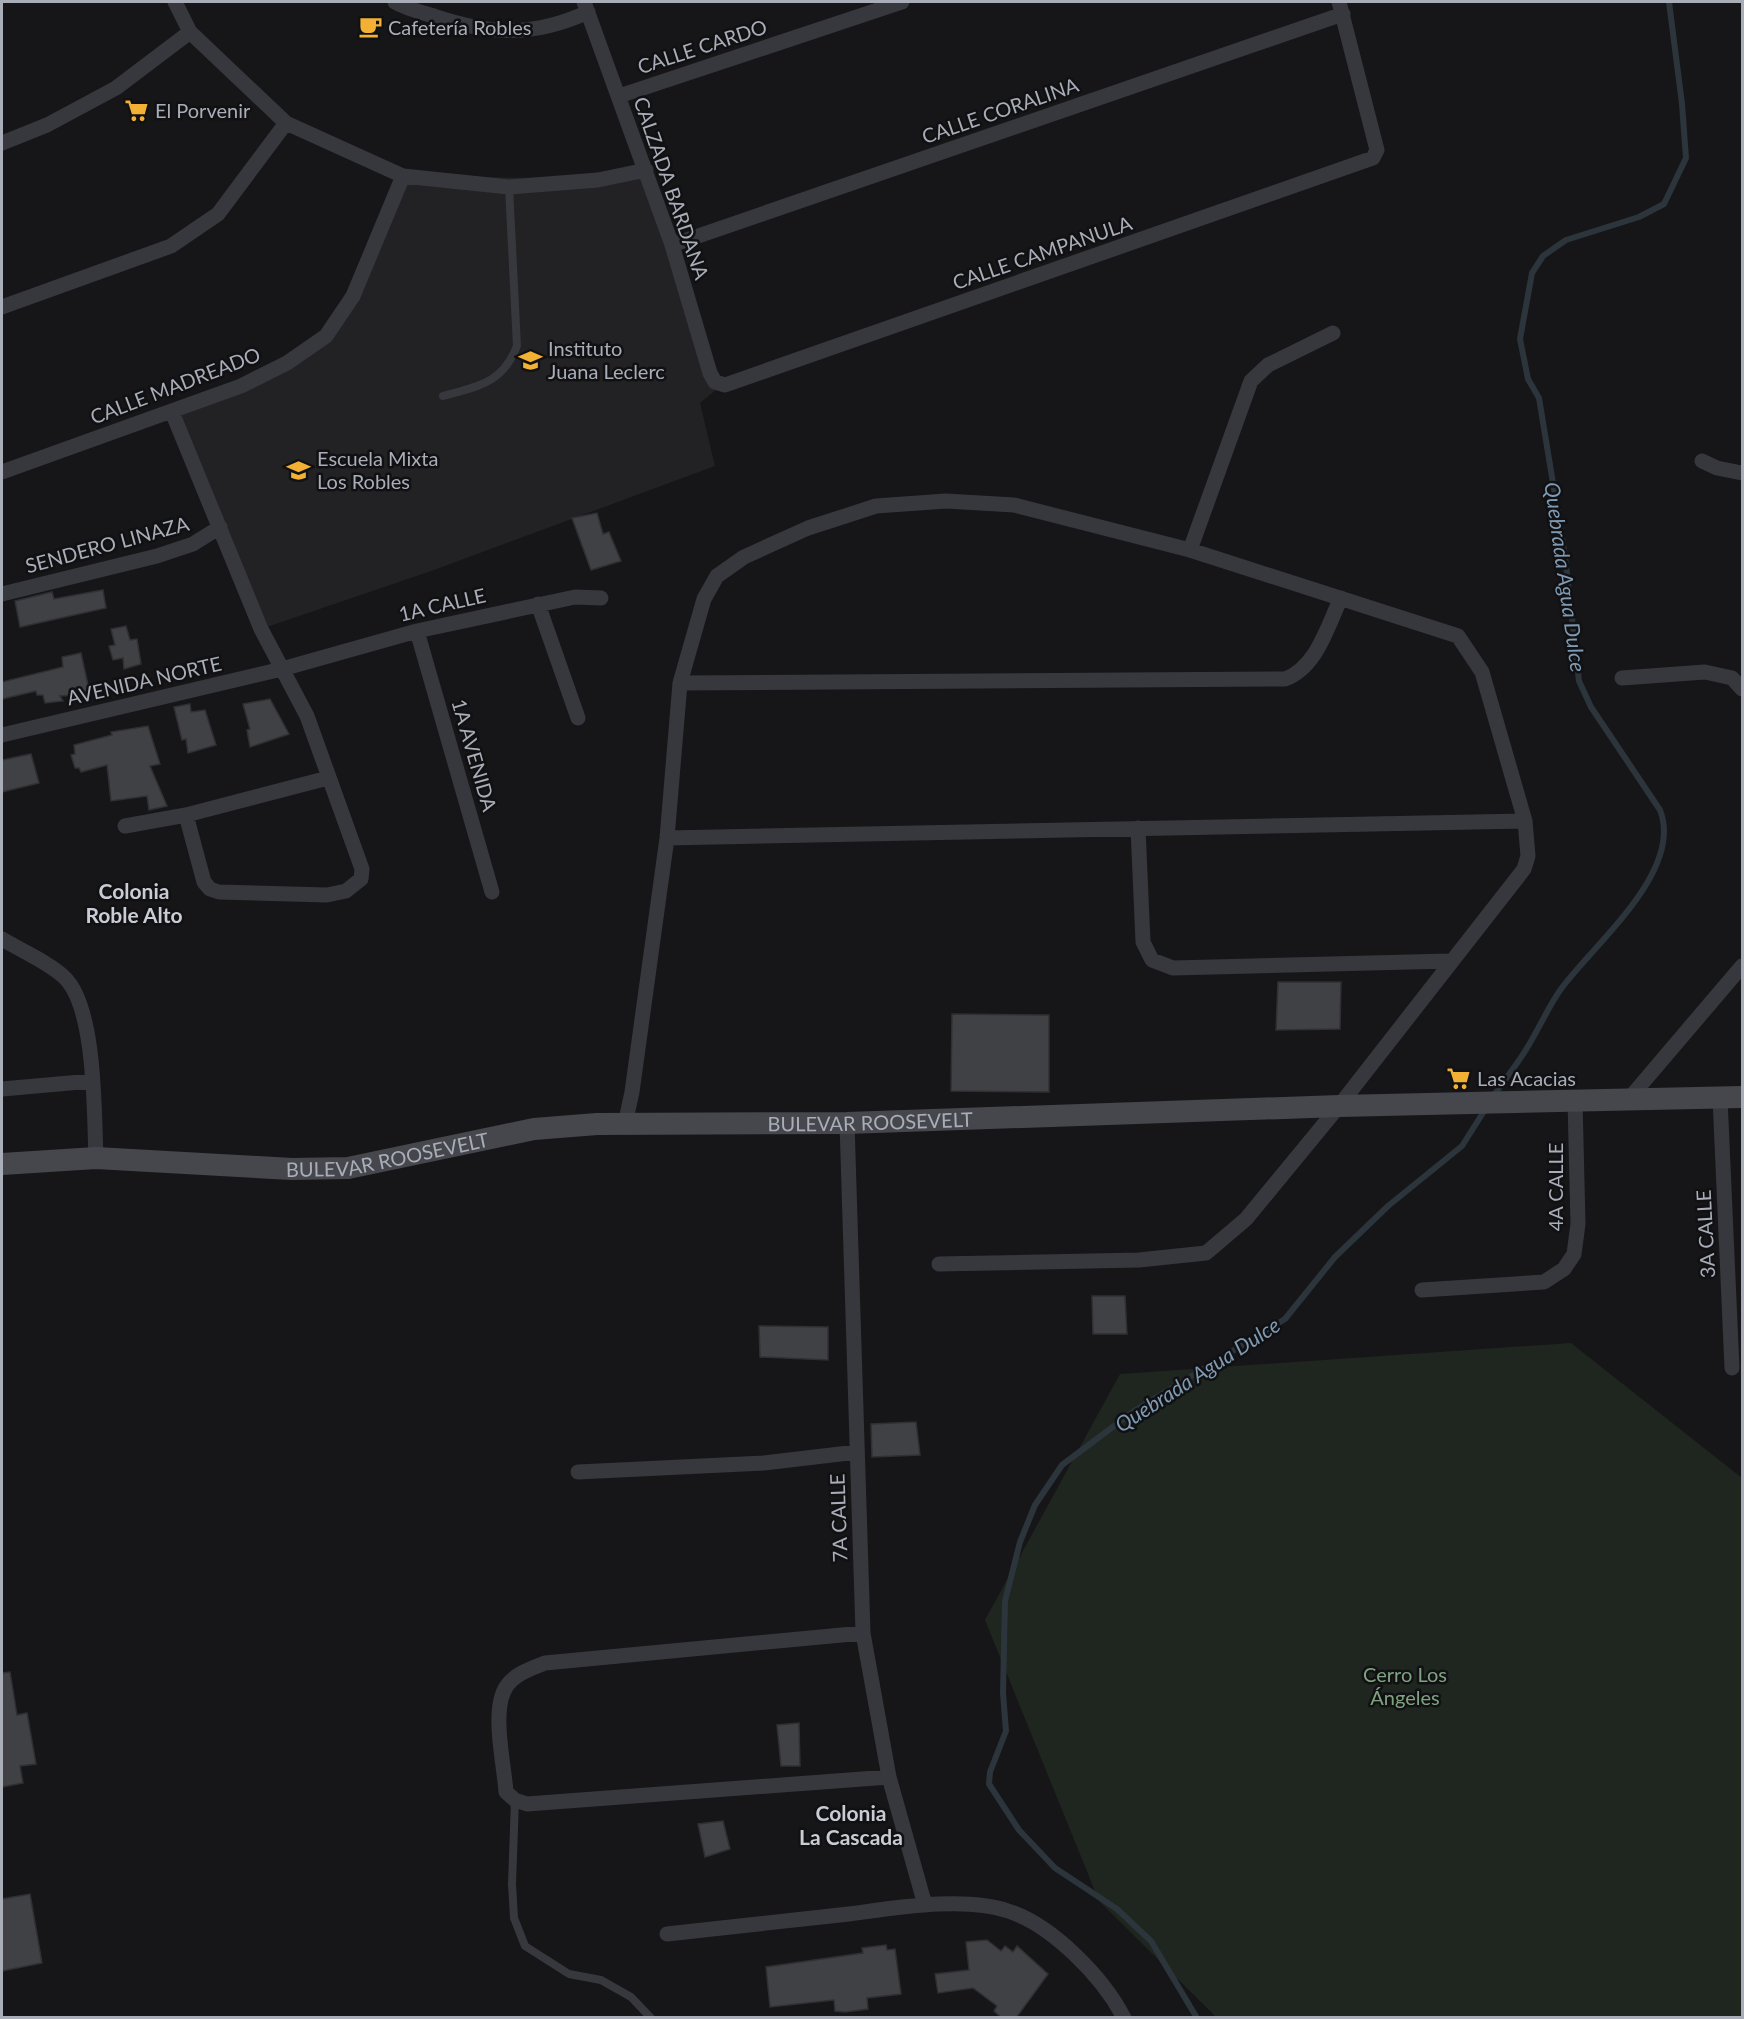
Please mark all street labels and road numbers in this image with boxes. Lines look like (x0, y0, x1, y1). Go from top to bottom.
street label: CALLE CARDO (634, 14, 770, 78)
street label: CALLE CORALINA (919, 72, 1082, 148)
street label: CALZADA BARDANA (629, 94, 715, 283)
street label: CALLE CAMPANULA (949, 210, 1135, 294)
street label: CALLE MADREADO (87, 341, 263, 429)
street label: SENDERO LINAZA (23, 511, 192, 577)
street label: 1A CALLE (396, 582, 488, 626)
street label: AVENIDA NORTE (64, 651, 224, 709)
street label: 1A AVENIDA (448, 696, 503, 814)
street label: BULEVAR ROOSEVELT (768, 1107, 973, 1135)
street label: BULEVAR ROOSEVELT (286, 1127, 491, 1181)
street label: 4A CALLE (1543, 1143, 1567, 1231)
street label: 3A CALLE (1691, 1189, 1719, 1279)
street label: 7A CALLE (824, 1473, 852, 1563)

